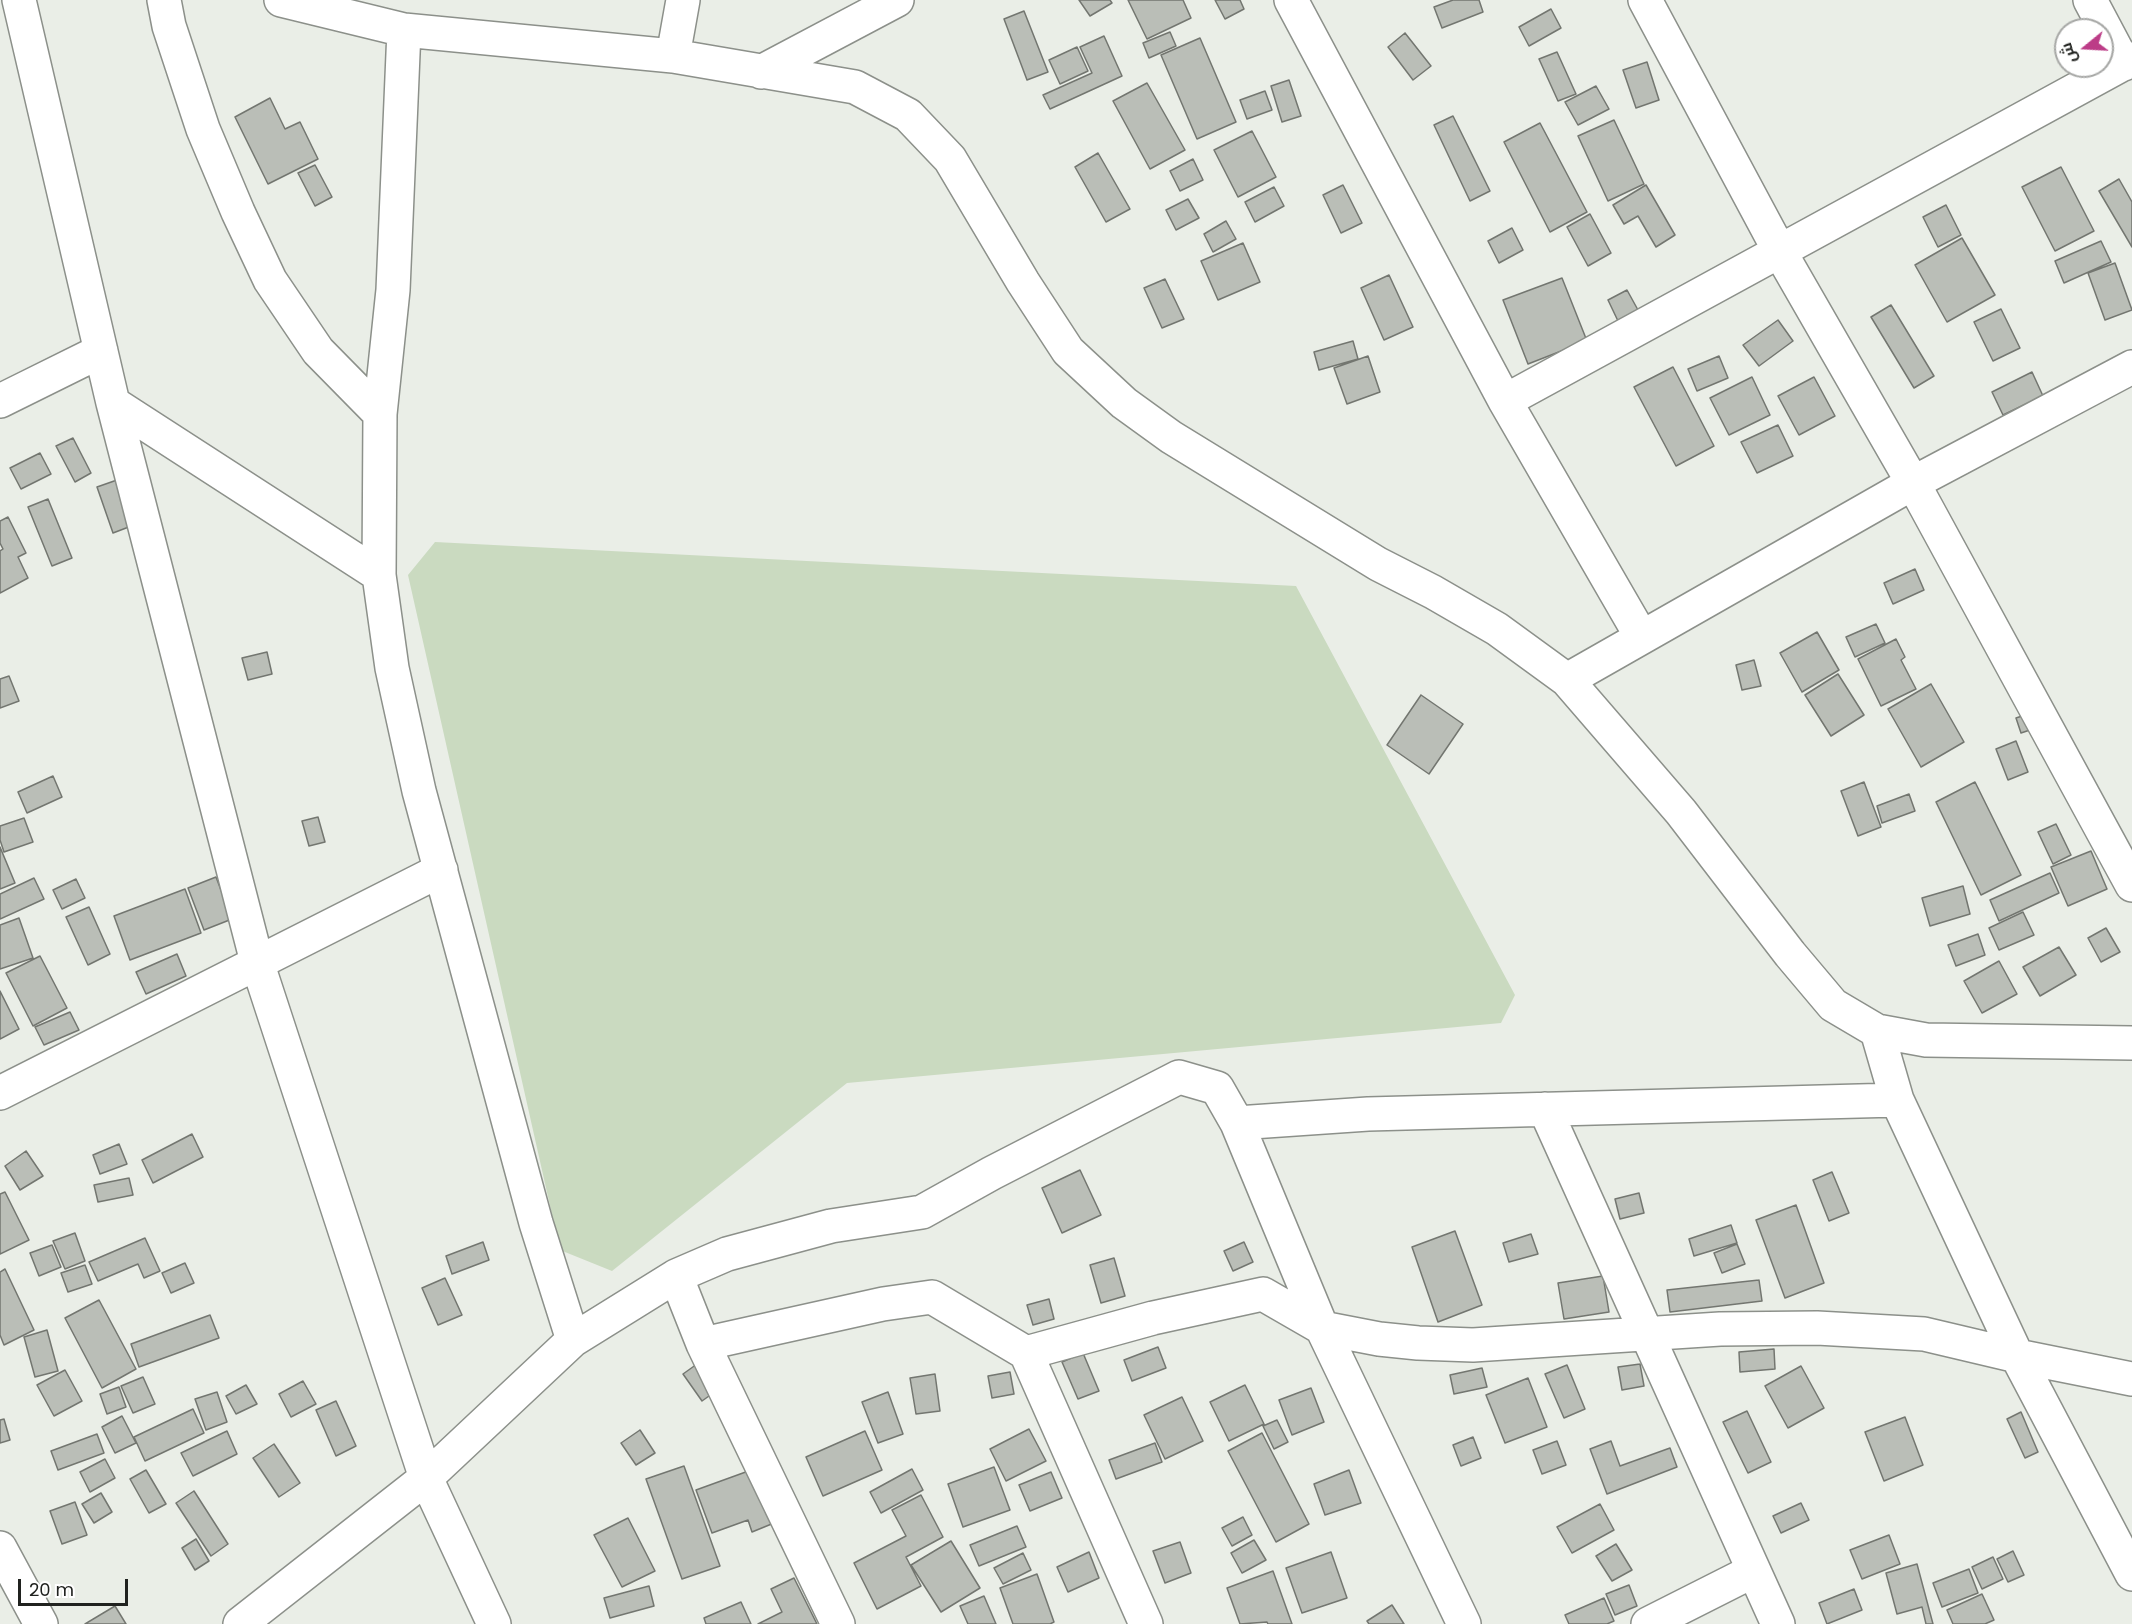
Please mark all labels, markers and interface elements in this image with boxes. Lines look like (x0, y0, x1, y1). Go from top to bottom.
north arrow (2054, 18, 2114, 78)
text: ش (2054, 40, 2082, 66)
scale bar (21, 1567, 130, 1605)
text: 20 m (29, 1577, 74, 1602)

